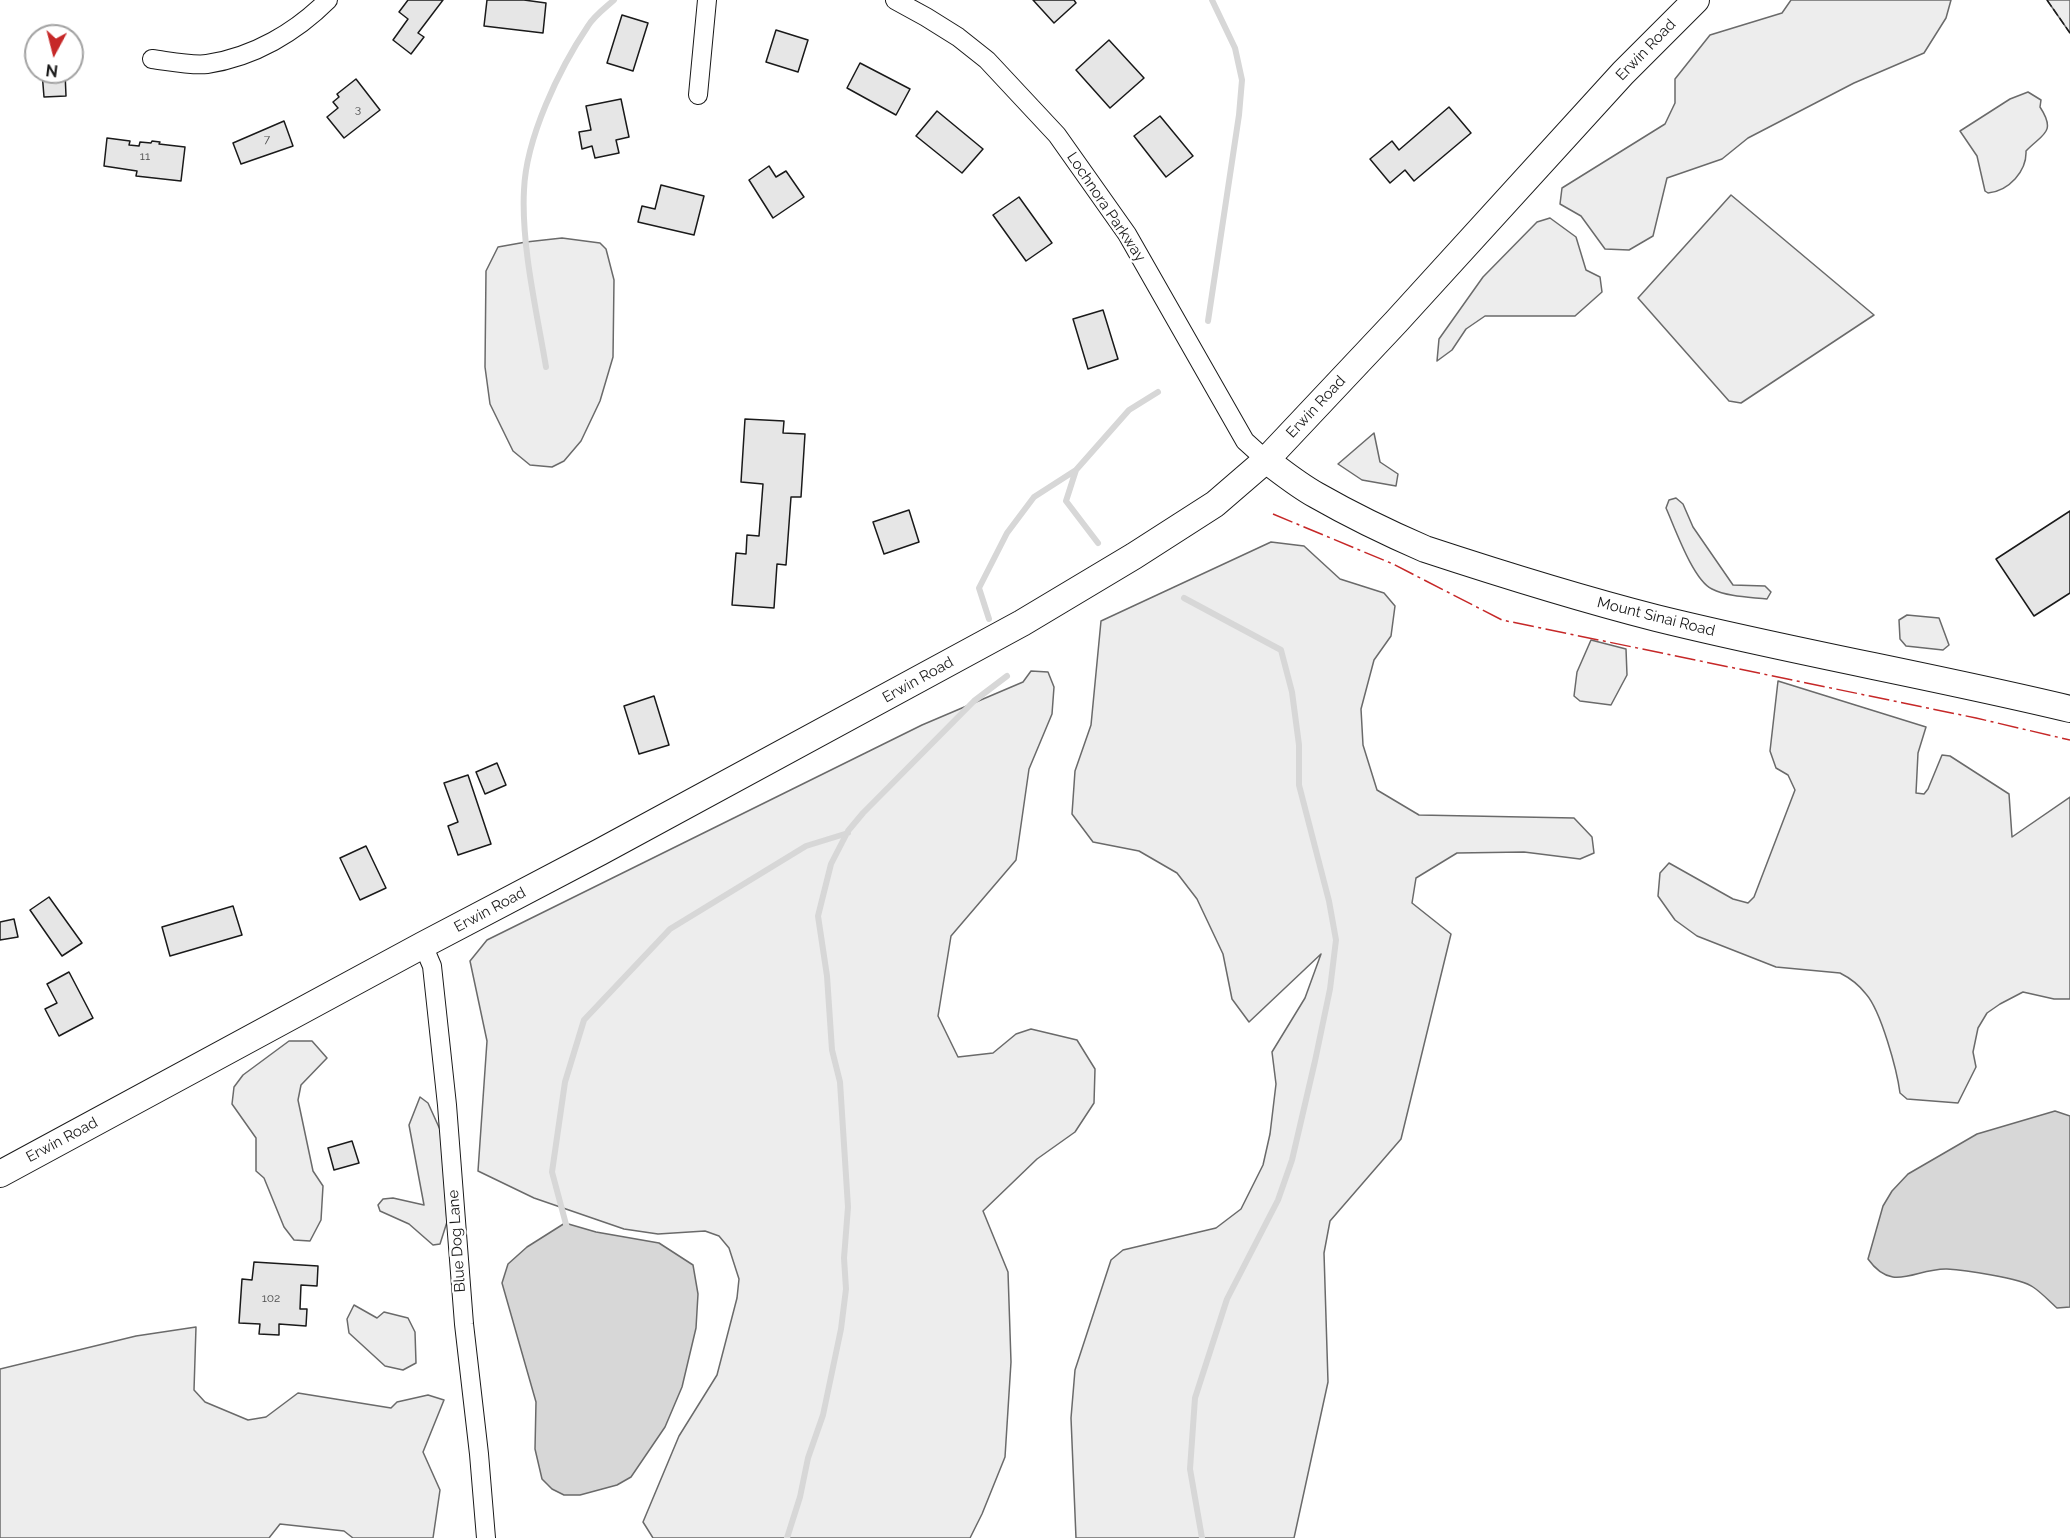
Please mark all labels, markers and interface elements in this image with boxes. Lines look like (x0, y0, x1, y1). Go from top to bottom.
street label: Erwin Road (1612, 16, 1680, 84)
north arrow (24, 24, 84, 84)
text: N (45, 60, 59, 81)
house number: 3 (355, 102, 361, 116)
house number: 7 (264, 132, 270, 146)
house number: 11 (140, 149, 150, 163)
street label: Lochnora Parkway (1063, 149, 1149, 265)
street label: Erwin Road (1283, 372, 1349, 442)
street label: Mount Sinai Road (1595, 594, 1717, 640)
street label: Erwin Road (879, 653, 957, 707)
street label: Erwin Road (451, 884, 529, 936)
street label: Erwin Road (23, 1114, 101, 1166)
street label: Blue Dog Lane (444, 1189, 470, 1293)
house number: 102 (262, 1291, 280, 1305)

